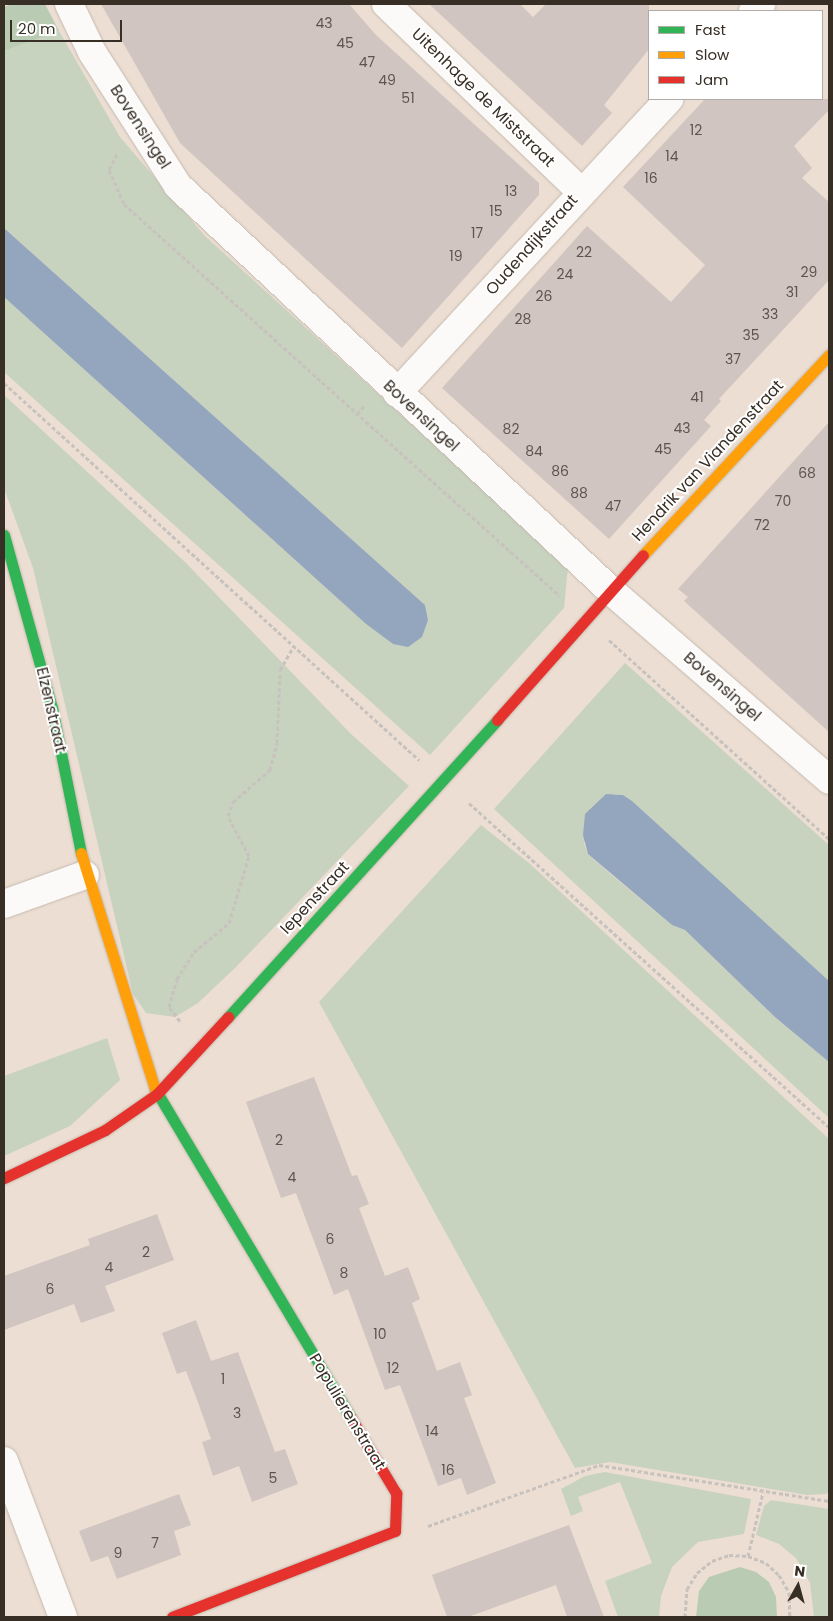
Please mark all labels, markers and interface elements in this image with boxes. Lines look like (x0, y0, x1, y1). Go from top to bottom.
scale bar (12, 10, 125, 42)
legend (648, 10, 823, 100)
house number: 43 (315, 15, 333, 31)
text: 20 m (18, 18, 56, 39)
text: Fast (695, 19, 726, 40)
street label: Uitenhage de Miststraat (408, 25, 558, 171)
house number: 45 (336, 35, 354, 51)
text: Slow (695, 44, 729, 65)
house number: 47 (359, 54, 375, 70)
text: Jam (695, 69, 729, 90)
house number: 49 (378, 72, 396, 88)
street label: Bovensingel (106, 81, 174, 173)
house number: 51 (401, 90, 415, 106)
house number: 12 (690, 122, 702, 138)
house number: 14 (665, 148, 679, 164)
house number: 16 (644, 170, 658, 186)
house number: 13 (505, 183, 517, 199)
street label: Oudendijkstraat (482, 191, 582, 299)
house number: 15 (489, 203, 503, 219)
house number: 17 (471, 225, 483, 241)
house number: 22 (576, 244, 592, 260)
house number: 19 (449, 248, 463, 264)
house number: 29 (801, 264, 817, 280)
house number: 24 (557, 266, 573, 282)
house number: 31 (786, 284, 798, 300)
house number: 26 (536, 288, 552, 304)
house number: 33 (762, 306, 778, 322)
house number: 28 (515, 311, 531, 327)
house number: 35 (742, 327, 760, 343)
house number: 37 (725, 351, 741, 367)
street label: Bovensingel (379, 376, 463, 456)
street label: Hendrik van Viandenstraat (628, 377, 788, 545)
house number: 41 (690, 389, 704, 405)
house number: 43 (673, 420, 691, 436)
house number: 82 (503, 421, 519, 437)
house number: 45 (654, 441, 672, 457)
house number: 84 (525, 443, 543, 459)
house number: 86 (551, 463, 569, 479)
house number: 68 (798, 465, 816, 481)
house number: 88 (570, 485, 588, 501)
house number: 70 (775, 493, 791, 509)
house number: 47 (605, 498, 621, 514)
house number: 72 (754, 517, 770, 533)
street label: Bovensingel (679, 648, 765, 726)
street label: Elzenstraat (32, 665, 70, 755)
street label: Iepenstraat (276, 858, 354, 938)
house number: 2 (275, 1132, 283, 1148)
house number: 4 (288, 1169, 296, 1185)
house number: 6 (326, 1231, 334, 1247)
house number: 2 (142, 1244, 150, 1260)
house number: 4 (105, 1259, 113, 1275)
house number: 8 (340, 1265, 348, 1281)
house number: 6 (46, 1281, 54, 1297)
house number: 10 (373, 1326, 387, 1342)
street label: Populierenstraat (305, 1350, 389, 1474)
house number: 12 (387, 1360, 399, 1376)
house number: 1 (221, 1371, 225, 1387)
house number: 3 (233, 1405, 241, 1421)
house number: 14 (425, 1423, 439, 1439)
house number: 16 (441, 1462, 455, 1478)
house number: 5 (269, 1470, 277, 1486)
house number: 7 (151, 1535, 159, 1551)
house number: 9 (114, 1545, 122, 1561)
north arrow (773, 1561, 823, 1611)
text: N (793, 1561, 806, 1582)

